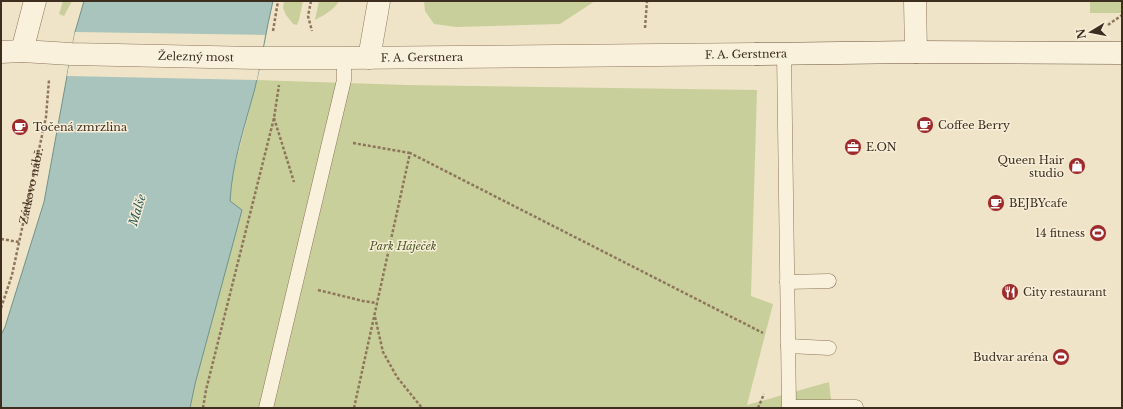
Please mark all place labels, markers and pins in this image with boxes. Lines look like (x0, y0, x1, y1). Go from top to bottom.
cafe icon: Coffee Berry (915, 115, 935, 135)
cafe icon: Točená zmrzlina (10, 117, 30, 137)
place label: Coffee Berry (938, 118, 1010, 132)
place label: Točená zmrzlina (33, 120, 128, 134)
office icon: E.ON (843, 137, 863, 157)
place label: E.ON (866, 140, 897, 154)
place label: Queen Hair studio (998, 153, 1065, 180)
shop icon: Queen Hair studio (1067, 156, 1087, 176)
cafe icon: BEJBYcafe (986, 193, 1006, 213)
place label: BEJBYcafe (1009, 196, 1067, 210)
sports icon: 14 fitness (1088, 223, 1108, 243)
place label: 14 fitness (1035, 226, 1085, 240)
restaurant icon: City restaurant (1000, 282, 1020, 302)
place label: City restaurant (1023, 285, 1108, 299)
sports icon: Budvar aréna (1051, 347, 1071, 367)
place label: Budvar aréna (973, 350, 1049, 364)

